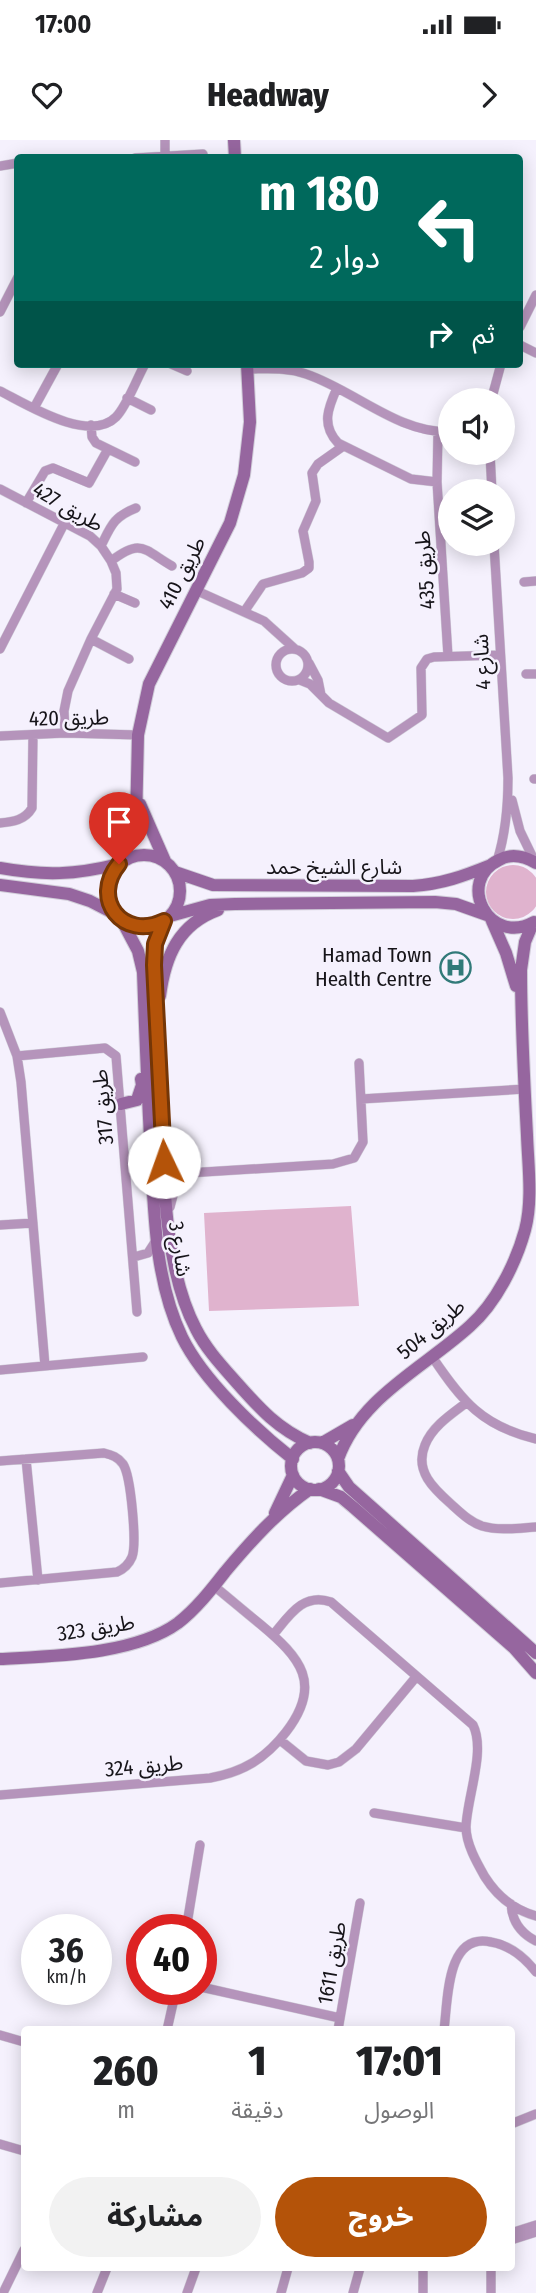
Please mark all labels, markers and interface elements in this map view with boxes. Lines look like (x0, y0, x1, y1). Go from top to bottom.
text: 17:00 (35, 9, 91, 40)
icon: heart (28, 76, 66, 114)
text: Headway (207, 76, 329, 114)
icon: forward (470, 76, 508, 114)
text: 180 m (259, 164, 380, 223)
icon: left (404, 182, 495, 273)
text: دوار 2 (309, 238, 380, 276)
icon: right (421, 315, 459, 353)
text: ثم (473, 319, 495, 350)
map controls (438, 388, 515, 556)
button: sound (438, 388, 515, 465)
street label: طريق 427 (28, 476, 108, 538)
button: layers (438, 479, 515, 556)
street label: طريق 435 (409, 530, 441, 610)
street label: طريق 410 (153, 532, 211, 614)
street label: شارع 4 (468, 633, 498, 691)
street label: طريق 420 (29, 704, 109, 732)
pin (89, 792, 149, 864)
icon: arrive (100, 803, 138, 841)
street label: شارع الشيخ حمد (266, 854, 402, 882)
place label: Hamad Town Health Centre (315, 942, 432, 992)
hospital icon: Hamad Town Health Centre (438, 950, 472, 984)
street label: طريق 317 (87, 1068, 119, 1146)
position arrow (127, 1125, 201, 1199)
street label: شارع 3 (161, 1220, 197, 1279)
street label: طريق 504 (392, 1293, 470, 1365)
street label: طريق 323 (55, 1609, 137, 1647)
street label: طريق 324 (104, 1750, 184, 1782)
speed limit sign: 40 (126, 1914, 217, 2005)
street label: طريق 1611 (312, 1919, 352, 2007)
text: 36 (49, 1929, 84, 1971)
text: km/h (46, 1966, 87, 1988)
text: 1 (248, 2036, 266, 2086)
text: 17:01 (356, 2036, 443, 2086)
text: 260 (93, 2046, 159, 2096)
text: m (117, 2096, 135, 2124)
text: دقيقة (231, 2096, 284, 2124)
text: الوصول (364, 2096, 434, 2124)
button: مشاركة (49, 2177, 261, 2257)
button: خروج (275, 2177, 487, 2257)

